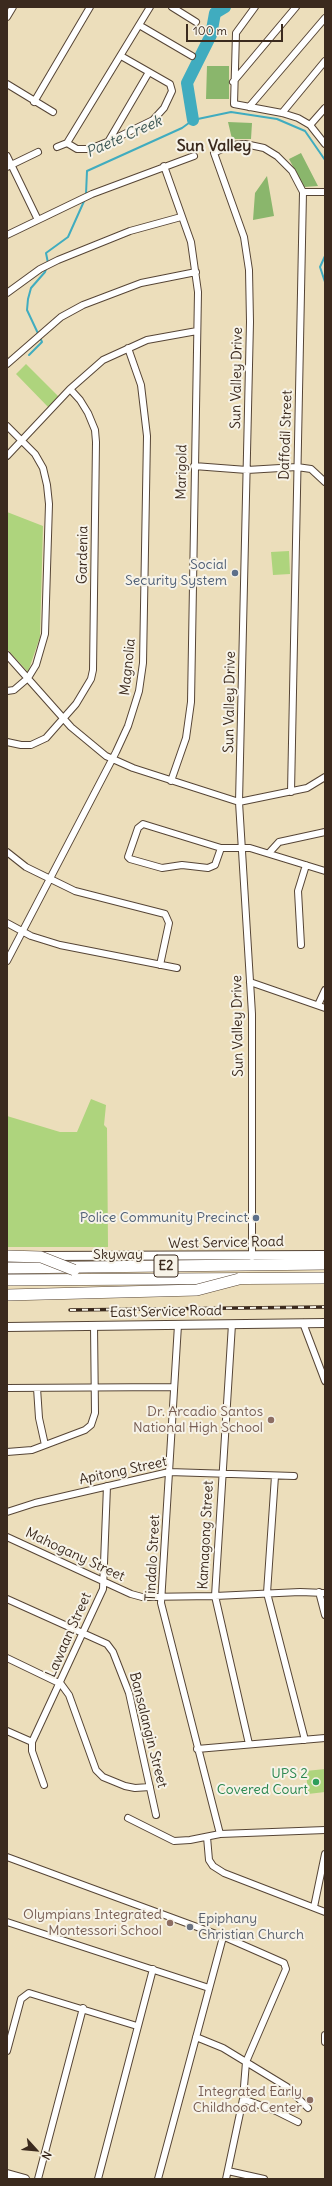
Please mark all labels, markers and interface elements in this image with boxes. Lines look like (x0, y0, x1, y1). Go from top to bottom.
scale bar (188, 16, 285, 42)
text: 100 m (193, 23, 227, 38)
water label: Paete Creek (83, 112, 165, 162)
district label: Sun Valley (177, 136, 251, 156)
street label: Sun Valley Drive (228, 327, 246, 429)
street label: Daffodil Street (276, 390, 296, 480)
street label: Marigold (173, 444, 191, 500)
street label: Gardenia (74, 526, 92, 584)
place label: Social Security System (125, 557, 227, 590)
marker: Social Security System (230, 568, 240, 578)
street label: Magnolia (117, 638, 139, 696)
street label: Sun Valley Drive (221, 651, 239, 753)
street label: Sun Valley Drive (229, 975, 247, 1077)
place label: Police Community Precinct (80, 1210, 248, 1226)
marker: Police Community Precinct (251, 1213, 261, 1223)
street label: West Service Road (168, 1234, 284, 1252)
street label: Skyway (93, 1247, 143, 1263)
road number: E2 (154, 1255, 178, 1277)
street label: East Service Road (110, 1303, 222, 1321)
place label: Dr. Arcadio Santos National High School (133, 1404, 263, 1436)
marker: Dr. Arcadio Santos National High School (266, 1415, 276, 1425)
street label: Apitong Street (78, 1453, 168, 1489)
street label: Kamagong Street (195, 1480, 217, 1590)
street label: Tindalo Street (142, 1514, 164, 1602)
street label: Mahogany Street (23, 1525, 127, 1585)
street label: Lawaan Street (43, 1590, 95, 1680)
street label: Bansalangin Street (126, 1670, 170, 1790)
place label: UPS 2 Covered Court (217, 1766, 308, 1798)
marker: UPS 2 Covered Court (311, 1777, 321, 1787)
place label: Olympians Integrated Montessori School (23, 1907, 162, 1940)
place label: Epiphany Christian Church (198, 1911, 304, 1944)
marker: Olympians Integrated Montessori School (165, 1918, 175, 1928)
marker: Epiphany Christian Church (185, 1922, 195, 1932)
place label: Integrated Early Childhood Center (193, 2084, 302, 2116)
marker: Integrated Early Childhood Center (305, 2095, 315, 2105)
north arrow (16, 2130, 56, 2170)
text: N (39, 2149, 55, 2162)

